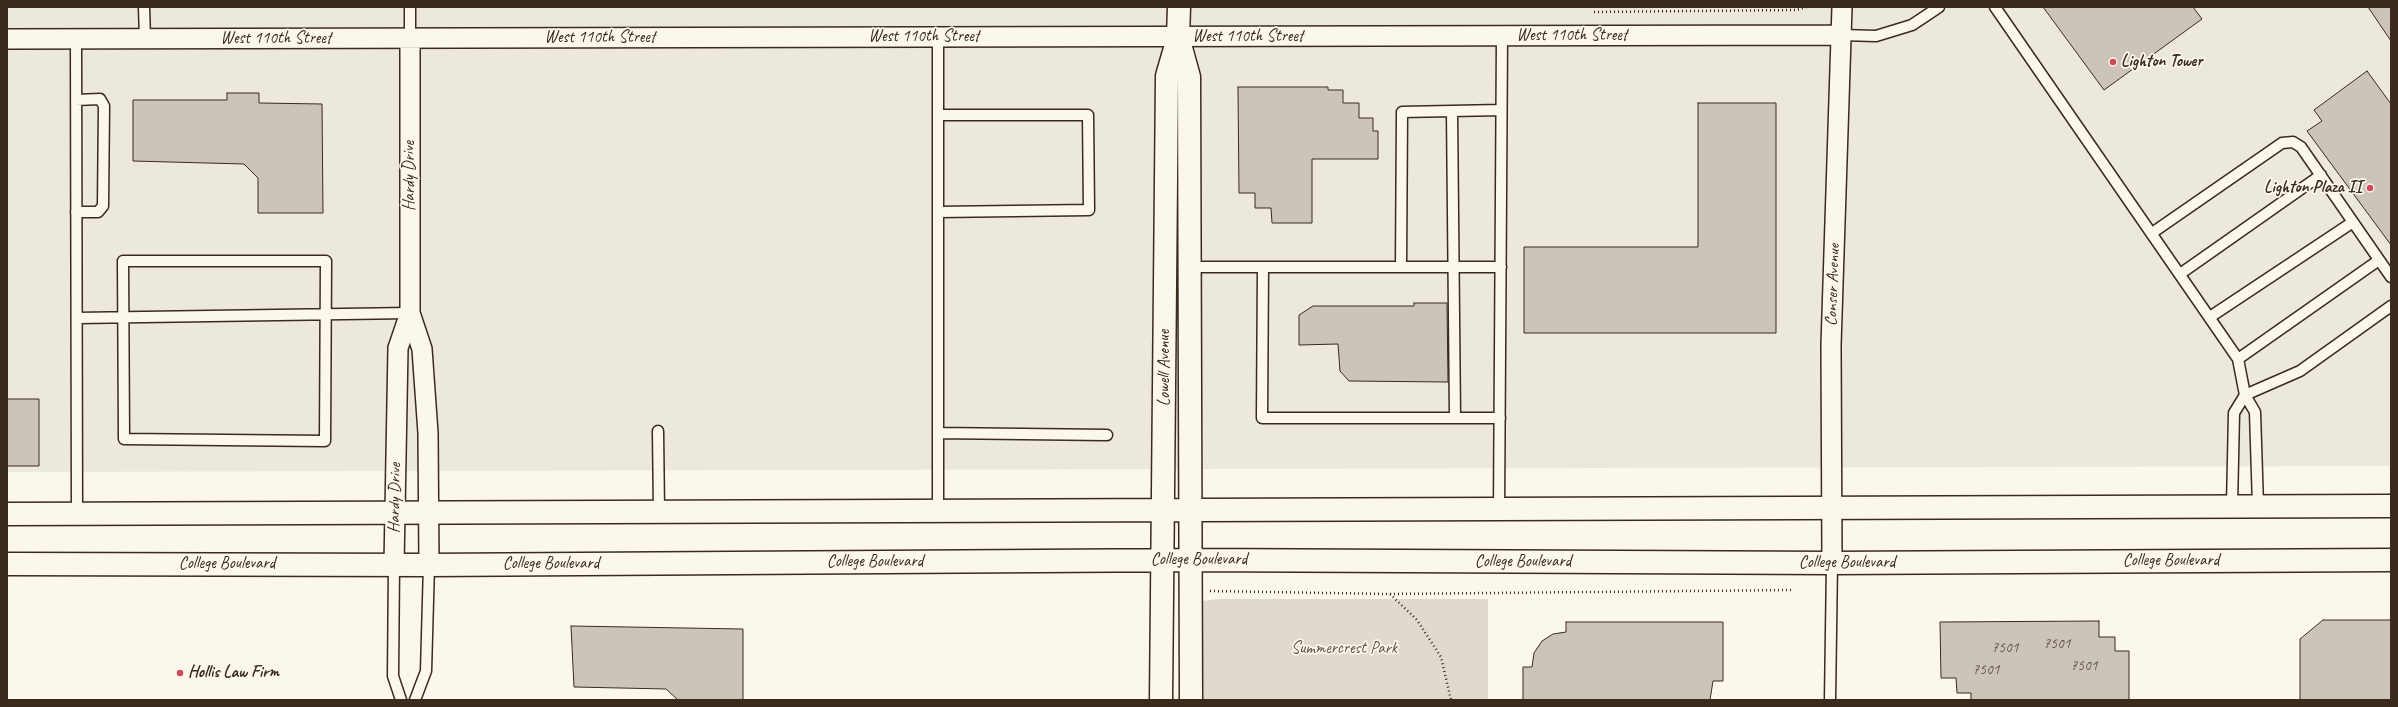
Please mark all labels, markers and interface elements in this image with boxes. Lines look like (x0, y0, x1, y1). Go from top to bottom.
street label: West 110th Street (1517, 26, 1627, 46)
street label: West 110th Street (869, 27, 979, 47)
street label: West 110th Street (1193, 27, 1303, 47)
street label: West 110th Street (545, 28, 655, 48)
street label: West 110th Street (221, 29, 331, 49)
place label: Lighton Tower (2121, 52, 2202, 72)
marker: Lighton Tower (2108, 57, 2118, 67)
street label: Hardy Drive (400, 141, 420, 211)
place label: Lighton Plaza II (2264, 178, 2362, 198)
marker: Lighton Plaza II (2365, 183, 2375, 193)
street label: Conser Avenue (1821, 244, 1845, 326)
street label: Lowell Avenue (1155, 330, 1175, 406)
street label: Hardy Drive (384, 463, 406, 533)
street label: College Boulevard (1151, 550, 1247, 570)
street label: College Boulevard (2123, 551, 2219, 571)
street label: College Boulevard (827, 552, 923, 572)
street label: College Boulevard (1475, 552, 1571, 572)
street label: College Boulevard (1799, 553, 1895, 573)
street label: College Boulevard (179, 554, 275, 574)
street label: College Boulevard (503, 554, 599, 574)
house number: 7501 (2044, 635, 2070, 653)
park label: Summercrest Park (1291, 639, 1397, 659)
house number: 7501 (1992, 639, 2018, 657)
house number: 7501 (2071, 657, 2097, 675)
house number: 7501 (1973, 661, 1999, 679)
place label: Hollis Law Firm (188, 663, 279, 683)
marker: Hollis Law Firm (175, 668, 185, 678)

